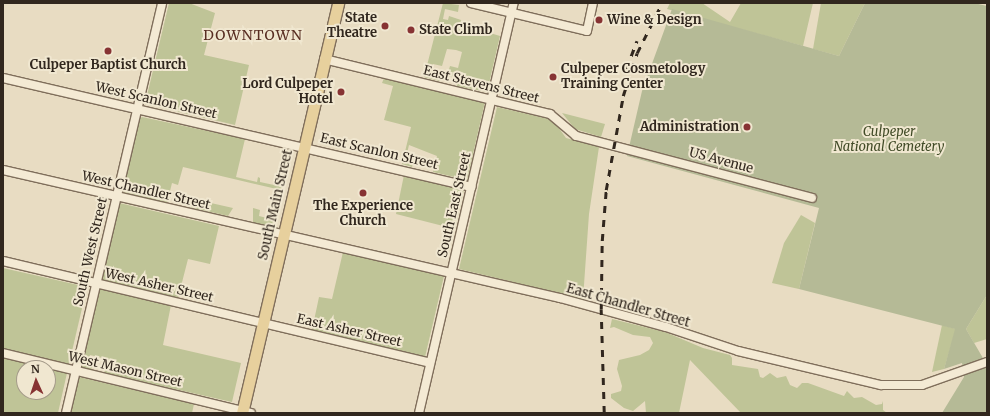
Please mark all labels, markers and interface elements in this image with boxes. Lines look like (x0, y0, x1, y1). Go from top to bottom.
place label: State Theatre (327, 11, 377, 42)
place label: Wine & Design (607, 12, 702, 28)
marker: Wine & Design (594, 15, 604, 25)
marker: State Theatre (380, 21, 390, 31)
place label: State Climb (419, 22, 492, 38)
marker: State Climb (406, 25, 416, 35)
district label: DOWNTOWN (203, 27, 303, 43)
marker: Culpeper Baptist Church (103, 46, 113, 56)
place label: Culpeper Baptist Church (30, 57, 186, 73)
place label: Culpeper Cosmetology Training Center (561, 62, 705, 93)
street label: East Stevens Street (421, 63, 541, 107)
marker: Culpeper Cosmetology Training Center (548, 72, 558, 82)
place label: Lord Culpeper Hotel (242, 77, 333, 108)
street label: West Scanlon Street (94, 79, 218, 123)
marker: Lord Culpeper Hotel (336, 87, 346, 97)
place label: Administration (640, 119, 739, 135)
marker: Administration (742, 122, 752, 132)
park label: Culpeper National Cemetery (834, 125, 944, 156)
street label: East Scanlon Street (318, 131, 440, 173)
street label: US Avenue (687, 145, 755, 177)
street label: South Main Street (256, 148, 296, 262)
street label: South East Street (435, 151, 475, 259)
street label: West Chandler Street (80, 169, 212, 213)
marker: The Experience Church (358, 188, 368, 198)
street label: South West Street (71, 196, 111, 308)
place label: The Experience Church (313, 199, 413, 230)
street label: West Asher Street (103, 266, 215, 306)
street label: East Chandler Street (564, 281, 692, 331)
street label: East Asher Street (295, 311, 403, 351)
street label: West Mason Street (66, 349, 184, 391)
north arrow (16, 360, 56, 400)
text: N (31, 362, 40, 376)

